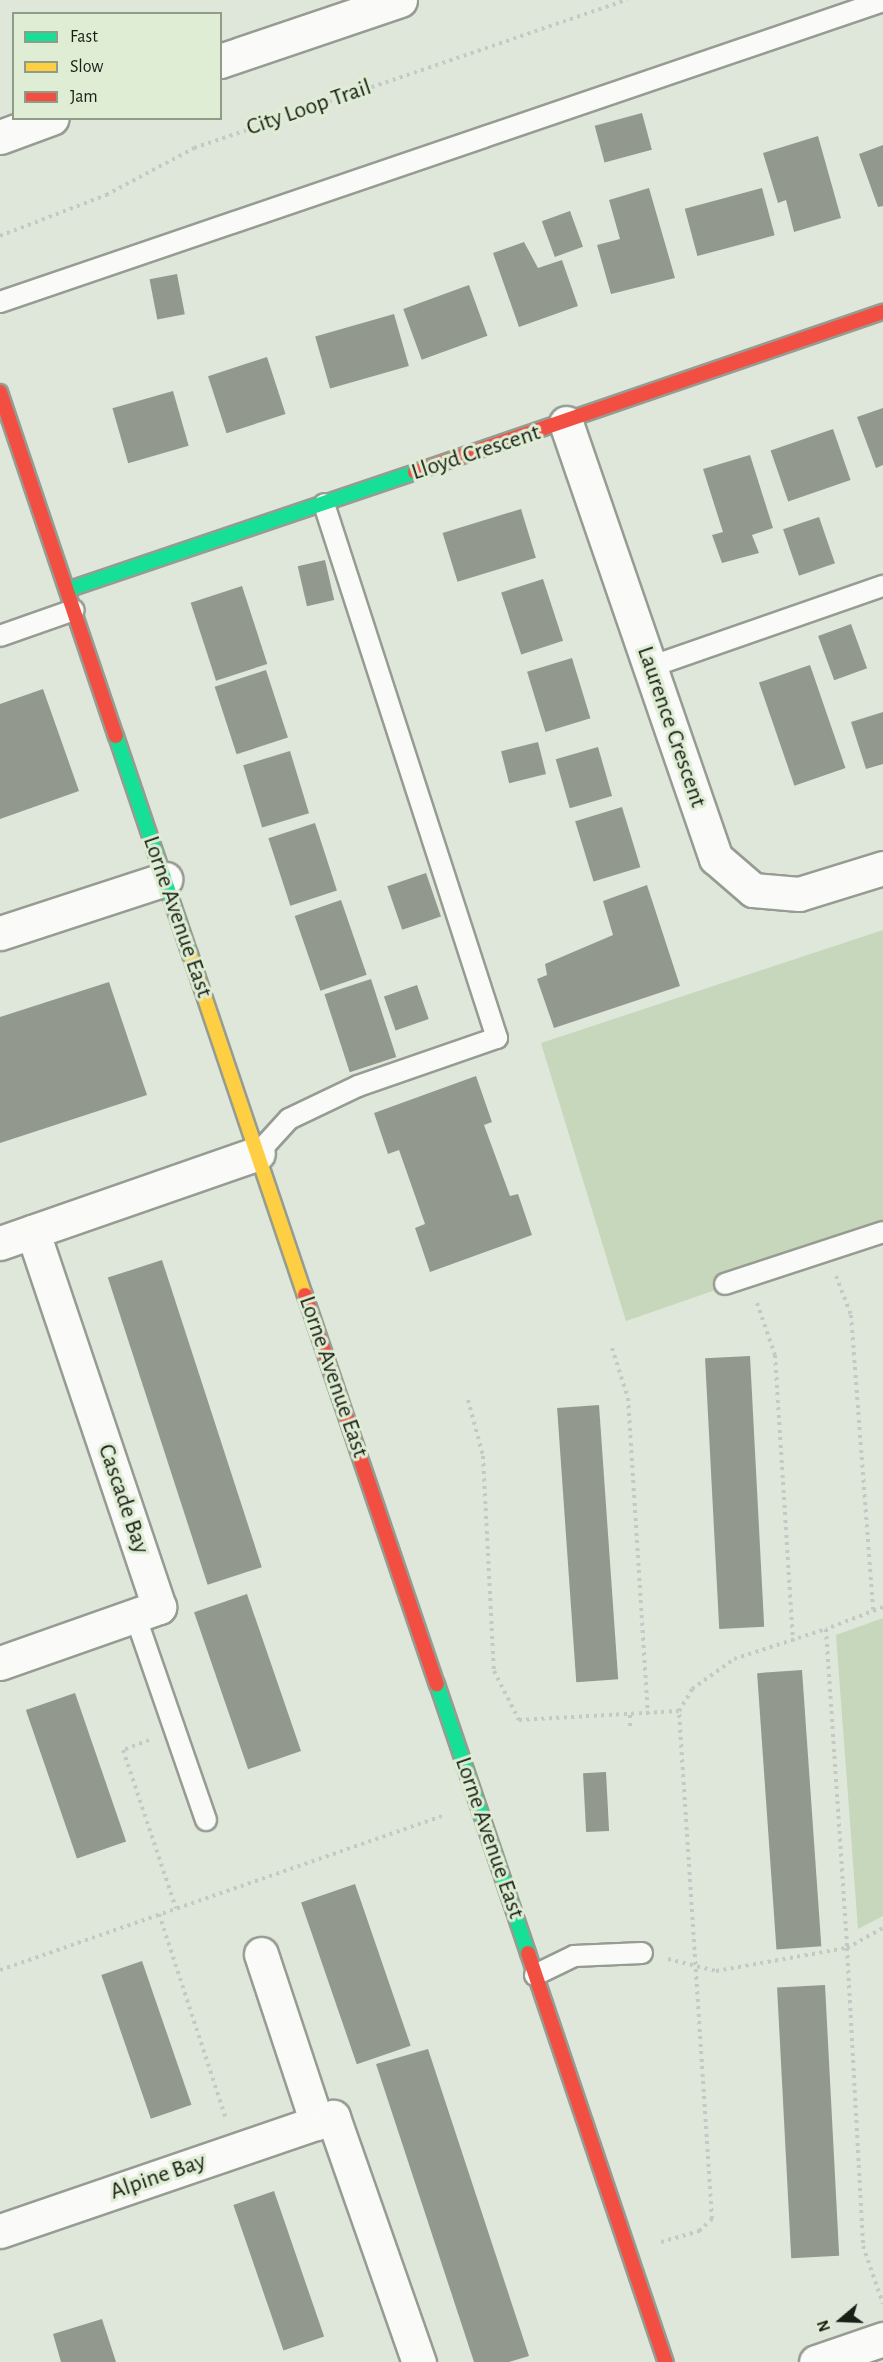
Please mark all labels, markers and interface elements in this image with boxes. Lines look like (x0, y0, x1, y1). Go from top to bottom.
legend (12, 12, 222, 120)
text: Fast (70, 28, 98, 46)
text: Slow (70, 58, 103, 76)
street label: City Loop Trail (243, 73, 375, 143)
text: Jam (70, 88, 98, 106)
street label: Lloyd Crescent (408, 419, 544, 487)
street label: Laurence Crescent (630, 643, 712, 811)
street label: Lorne Avenue East (136, 832, 218, 1002)
street label: Lorne Avenue East (292, 1292, 374, 1462)
street label: Cascade Bay (91, 1440, 155, 1558)
street label: Lorne Avenue East (448, 1753, 530, 1923)
street label: Alpine Bay (106, 2147, 210, 2207)
north arrow (811, 2290, 871, 2350)
text: N (815, 2318, 833, 2334)

